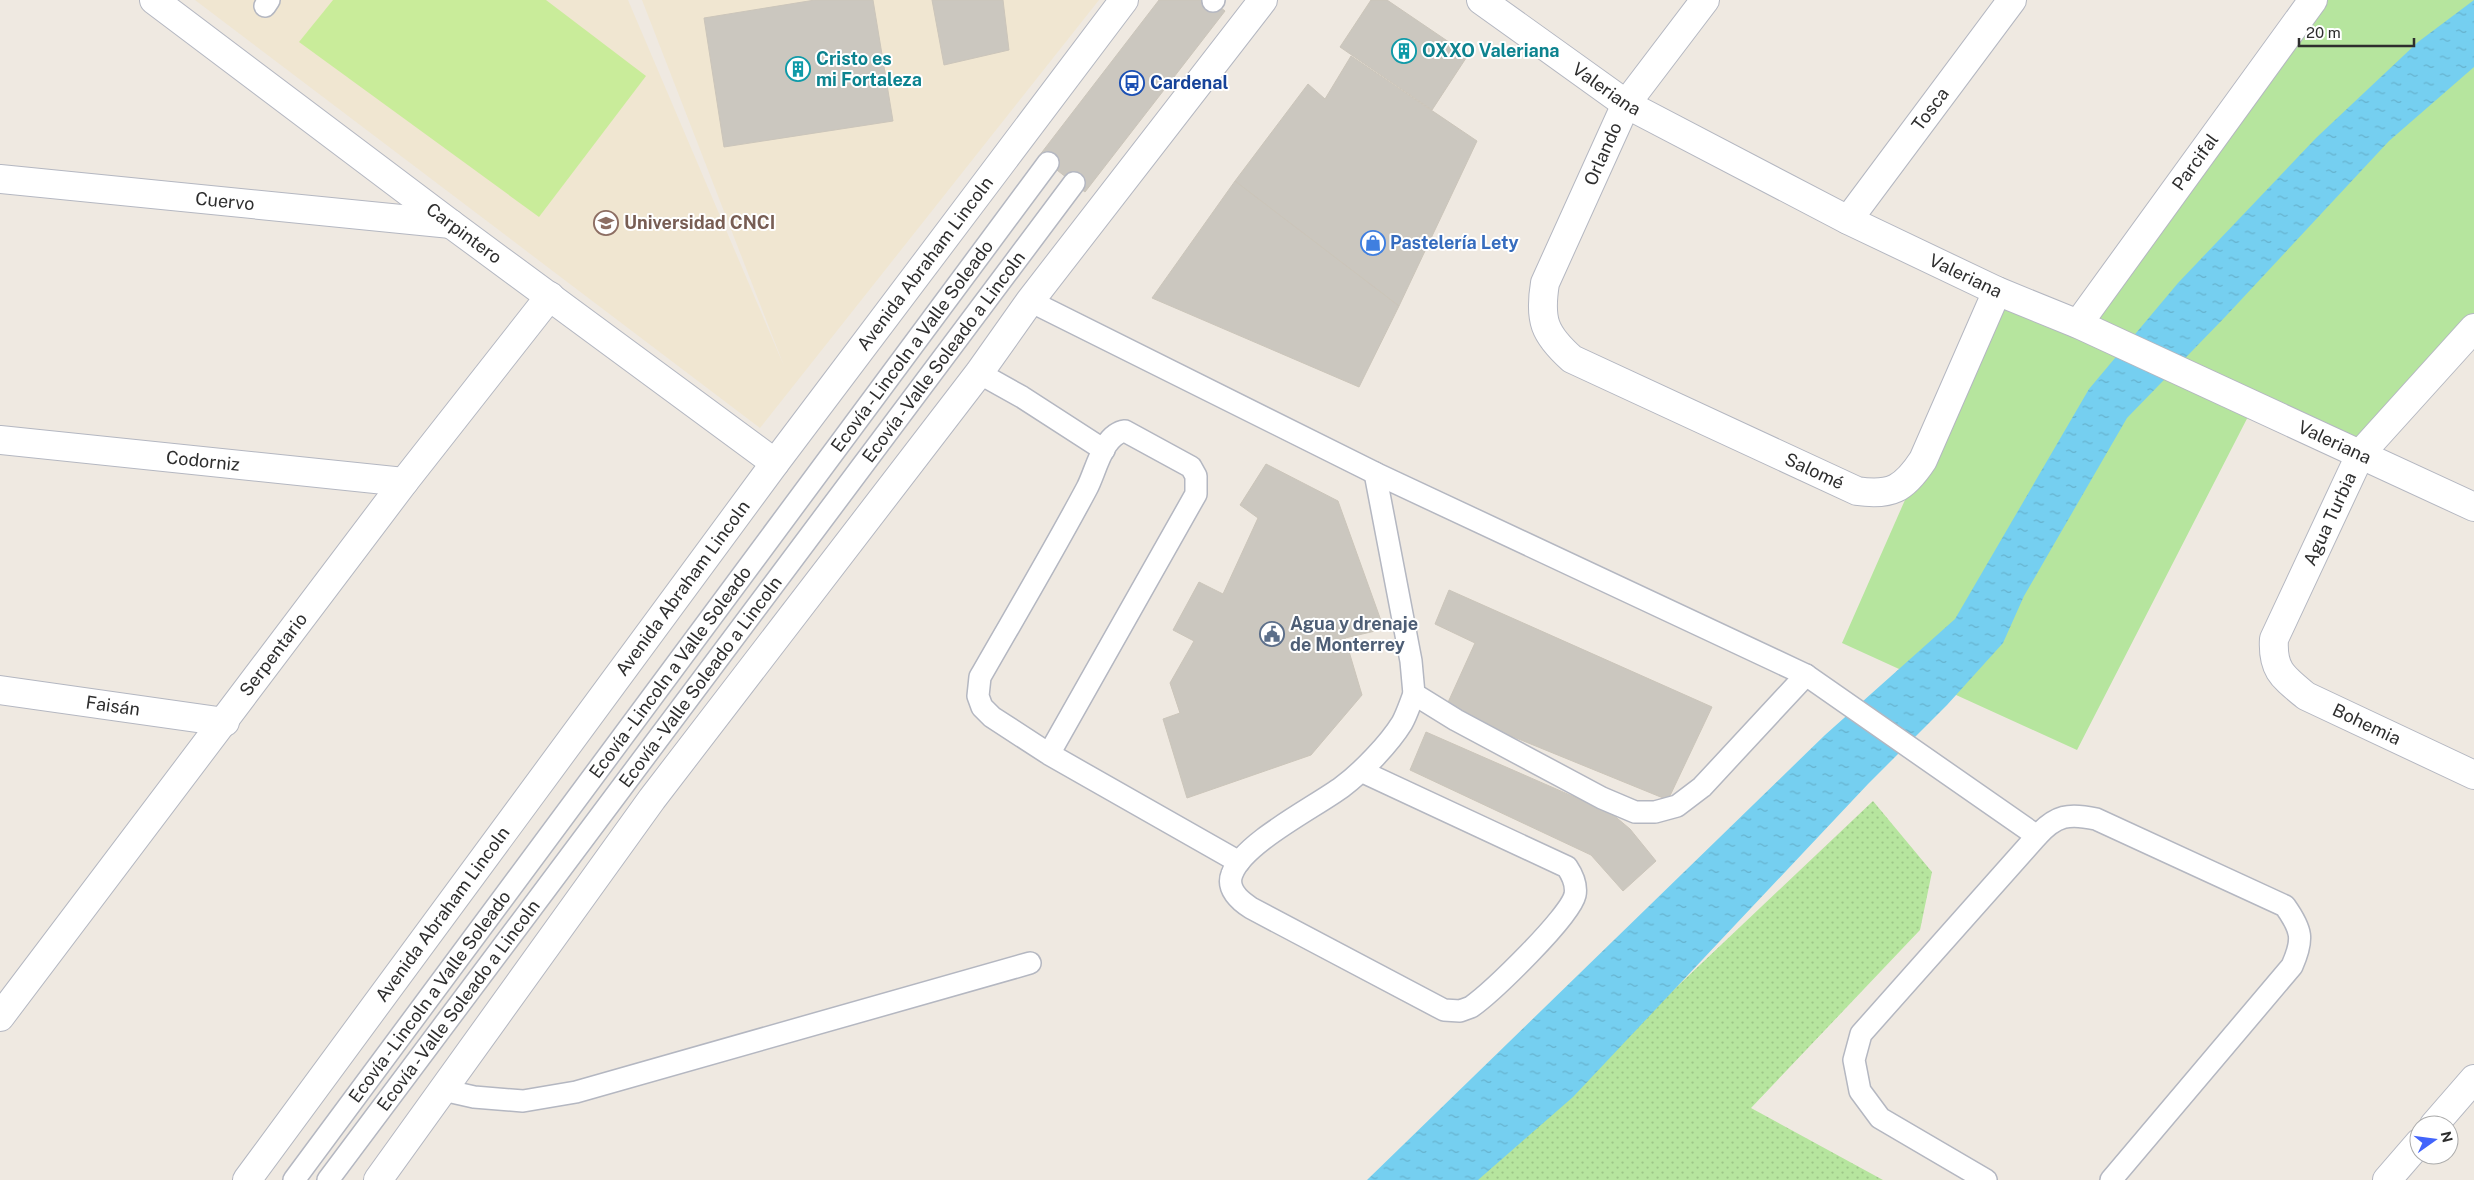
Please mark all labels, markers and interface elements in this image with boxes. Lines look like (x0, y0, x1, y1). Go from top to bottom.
scale bar (2299, 15, 2414, 47)
text: 20 m (2306, 24, 2341, 41)
building icon: OXXO Valeriana (1391, 38, 1417, 64)
place label: OXXO Valeriana (1422, 40, 1560, 61)
place label: Cristo es mi Fortaleza (816, 48, 922, 90)
building icon: Cristo es mi Fortaleza (785, 56, 811, 82)
street label: Valeriana (1568, 58, 1644, 120)
bus stop icon: Cardenal (1119, 70, 1145, 96)
place label: Cardenal (1150, 72, 1228, 93)
street label: Tosca (1907, 83, 1953, 135)
street label: Orlando (1579, 119, 1626, 189)
street label: Parcifal (2167, 129, 2223, 194)
street label: Avenida Abraham Lincoln (853, 172, 997, 355)
street label: Cuervo (194, 188, 256, 214)
street label: Carpintero (422, 198, 506, 268)
school or university icon: Universidad CNCI (593, 210, 619, 236)
place label: Universidad CNCI (624, 212, 775, 233)
shop icon: Pastelería Lety (1360, 230, 1386, 256)
place label: Pastelería Lety (1390, 232, 1519, 253)
street label: Ecovía - Lincoln a Valle Soleado (826, 236, 997, 456)
street label: Ecovía - Valle Soleado a Lincoln (858, 247, 1029, 466)
street label: Valeriana (1926, 249, 2006, 302)
street label: Valeriana (2295, 416, 2375, 468)
street label: Codorniz (165, 446, 241, 475)
street label: Salomé (1782, 448, 1847, 494)
street label: Agua Turbia (2299, 469, 2360, 569)
street label: Avenida Abraham Lincoln (611, 496, 754, 680)
street label: Ecovía - Lincoln a Valle Soleado (585, 562, 755, 782)
street label: Ecovía - Valle Soleado a Lincoln (614, 572, 786, 791)
street label: Serpentario (235, 609, 311, 700)
place label: Agua y drenaje de Monterrey (1290, 613, 1418, 655)
public building icon: Agua y drenaje de Monterrey (1259, 621, 1285, 647)
street label: Faisán (85, 691, 141, 720)
street label: Bohemia (2329, 699, 2404, 749)
street label: Avenida Abraham Lincoln (371, 822, 514, 1006)
street label: Ecovía - Lincoln a Valle Soleado (344, 886, 515, 1107)
street label: Ecovía - Valle Soleado a Lincoln (372, 895, 544, 1115)
north arrow (2409, 1115, 2459, 1165)
text: N (2438, 1130, 2456, 1144)

